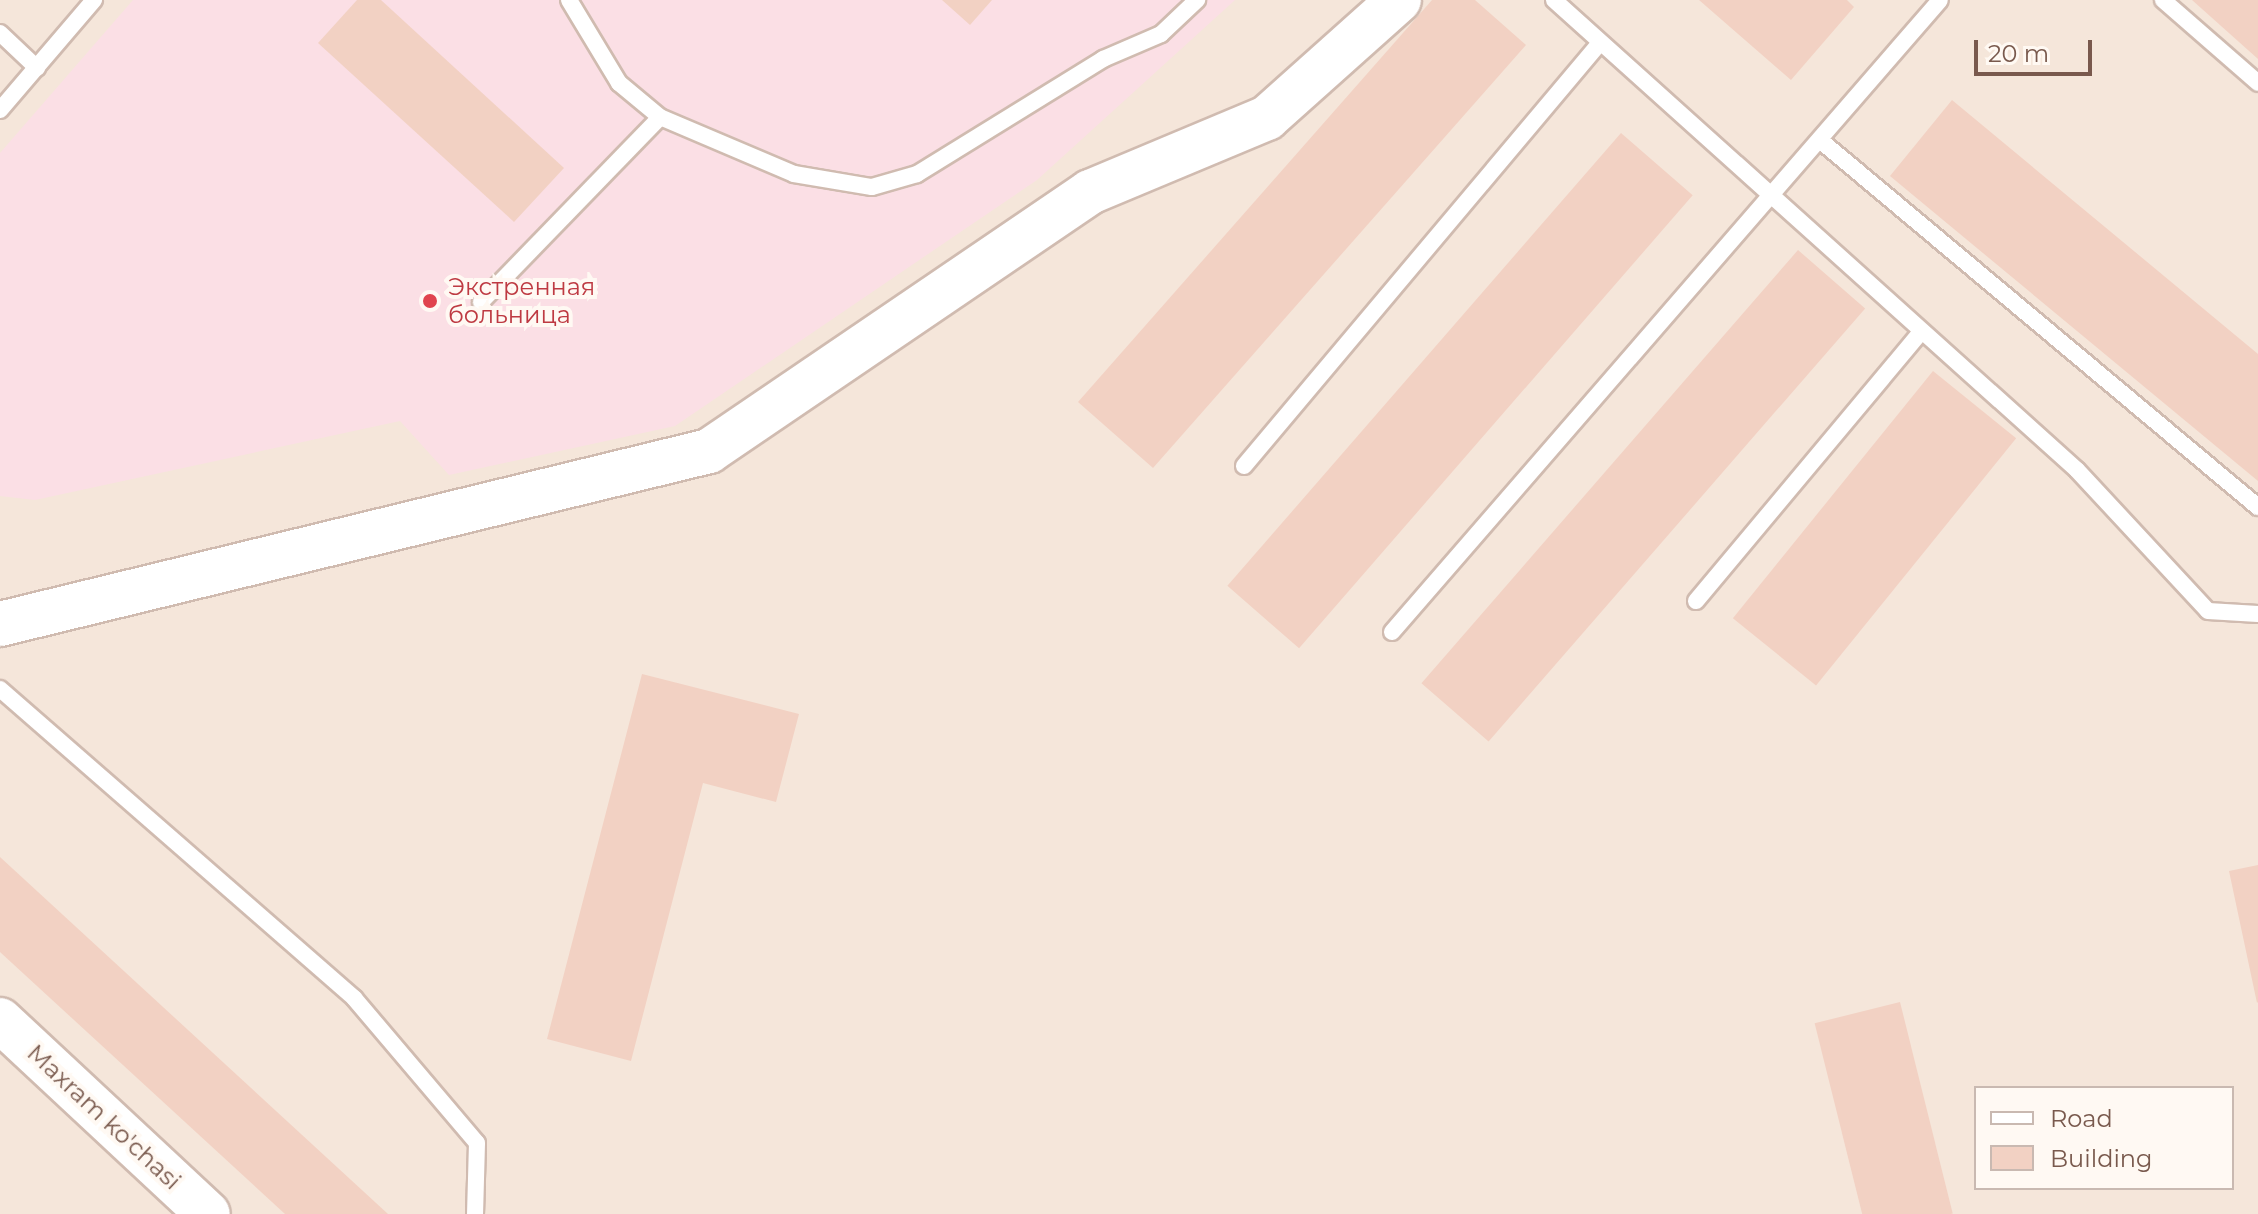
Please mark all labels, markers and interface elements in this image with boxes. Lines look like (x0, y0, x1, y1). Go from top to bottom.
scale bar (1978, 24, 2096, 74)
text: 20 m (1988, 39, 2049, 68)
place label: Экстренная больница (448, 273, 595, 329)
marker: Экстренная больница (419, 290, 441, 312)
street label: Maxram ko'chasi (21, 1038, 187, 1196)
legend (1974, 1086, 2234, 1190)
text: Road (2050, 1104, 2113, 1133)
text: Building (2050, 1144, 2153, 1173)

